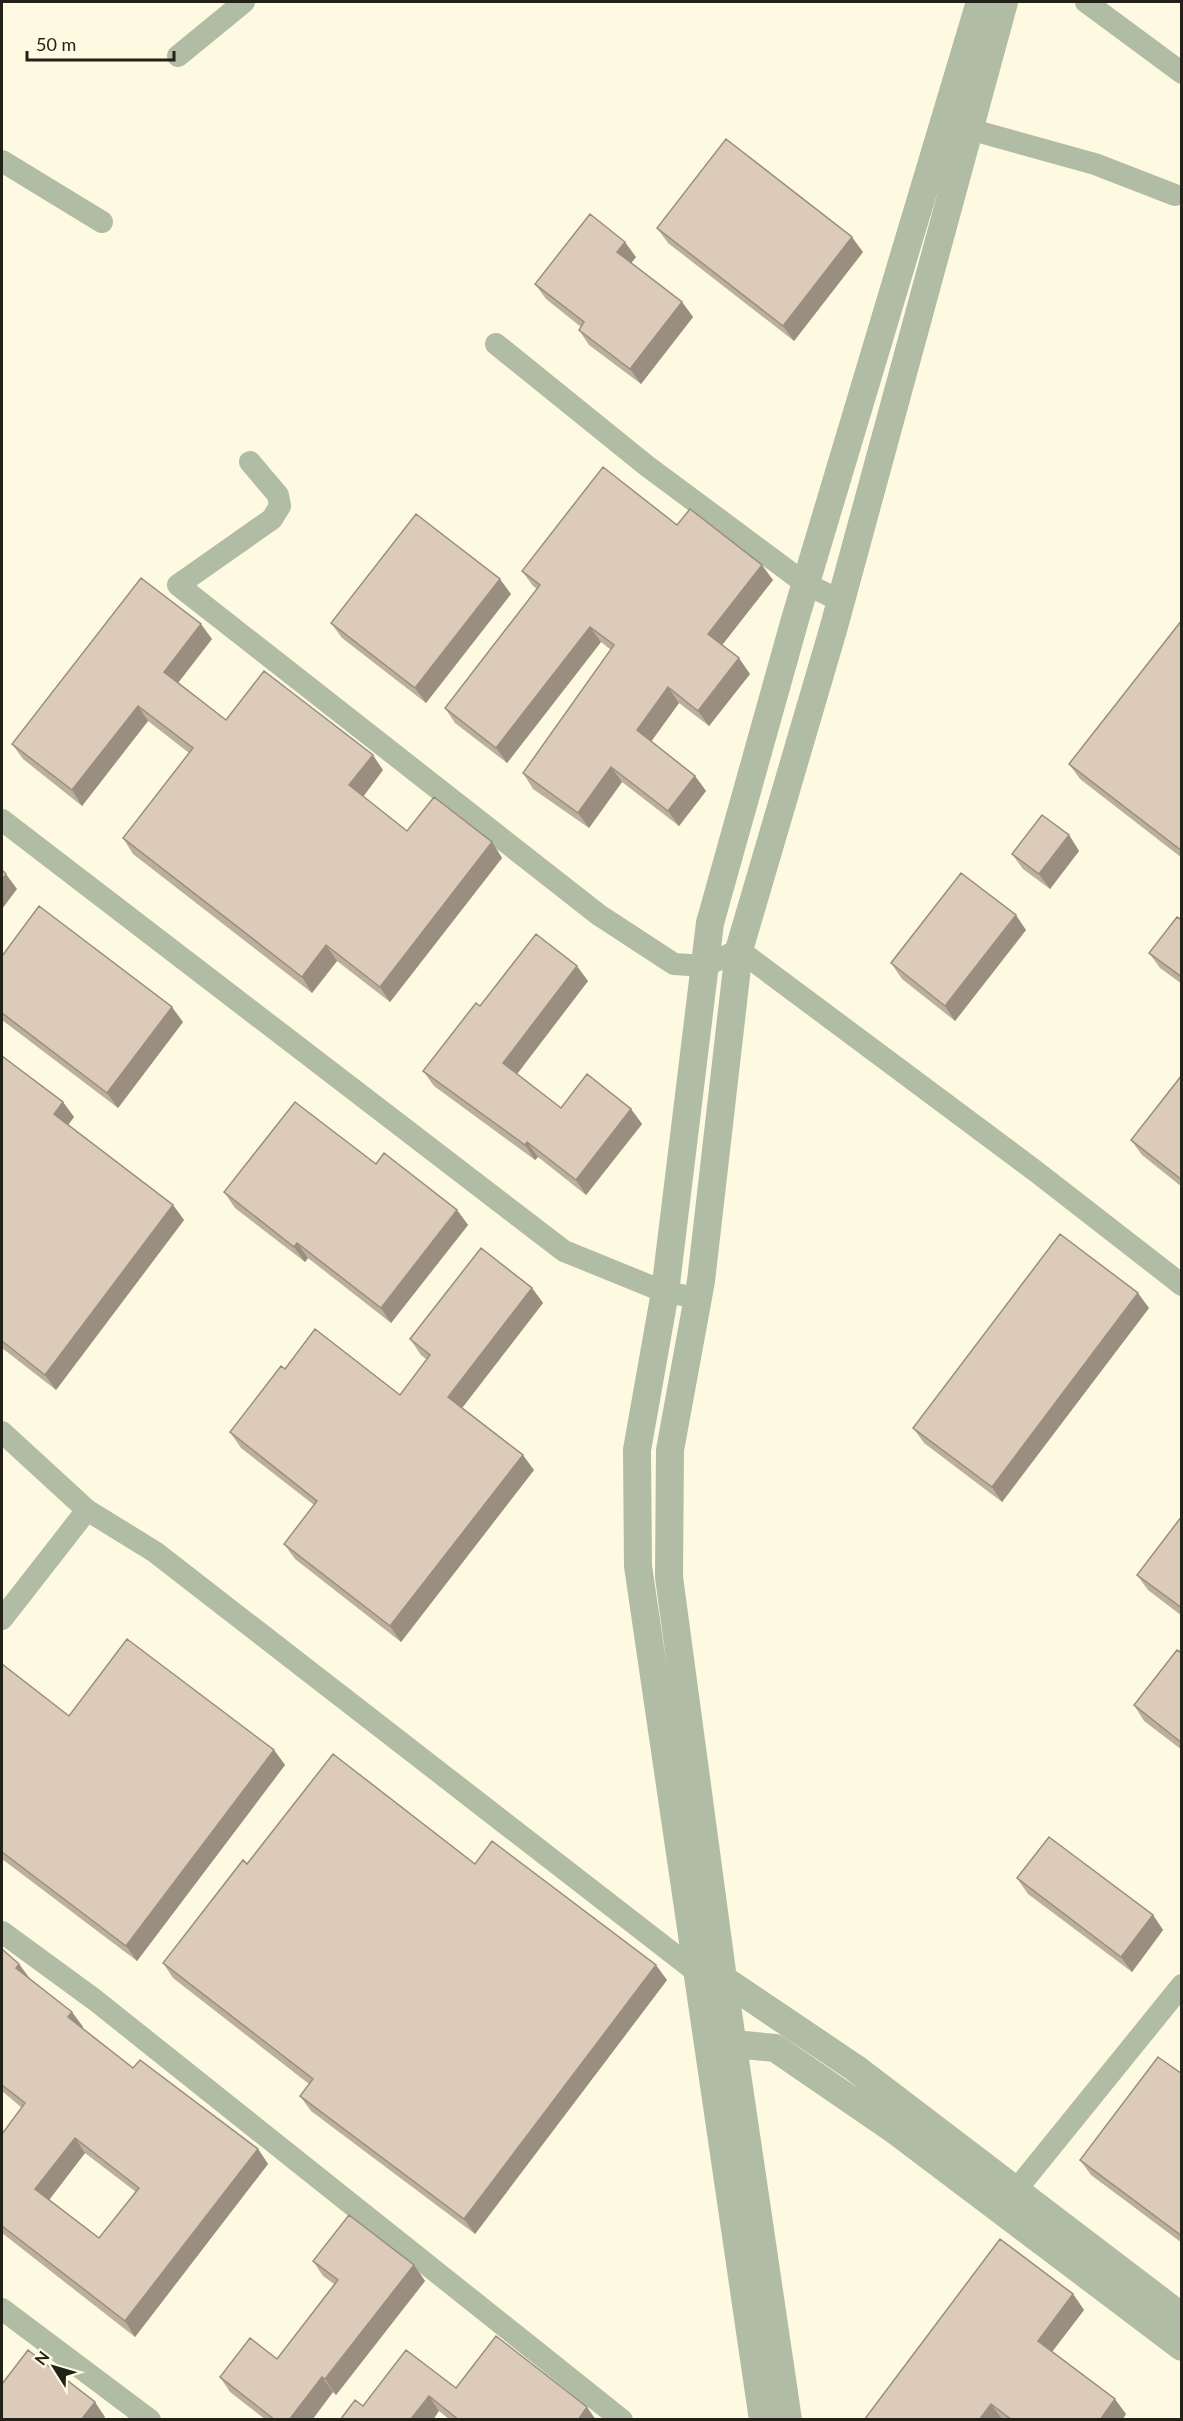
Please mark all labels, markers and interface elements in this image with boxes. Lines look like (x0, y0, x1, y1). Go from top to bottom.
scale bar (27, 24, 174, 62)
text: 50 m (36, 33, 76, 55)
north arrow (24, 2337, 84, 2397)
text: N (30, 2347, 53, 2368)

